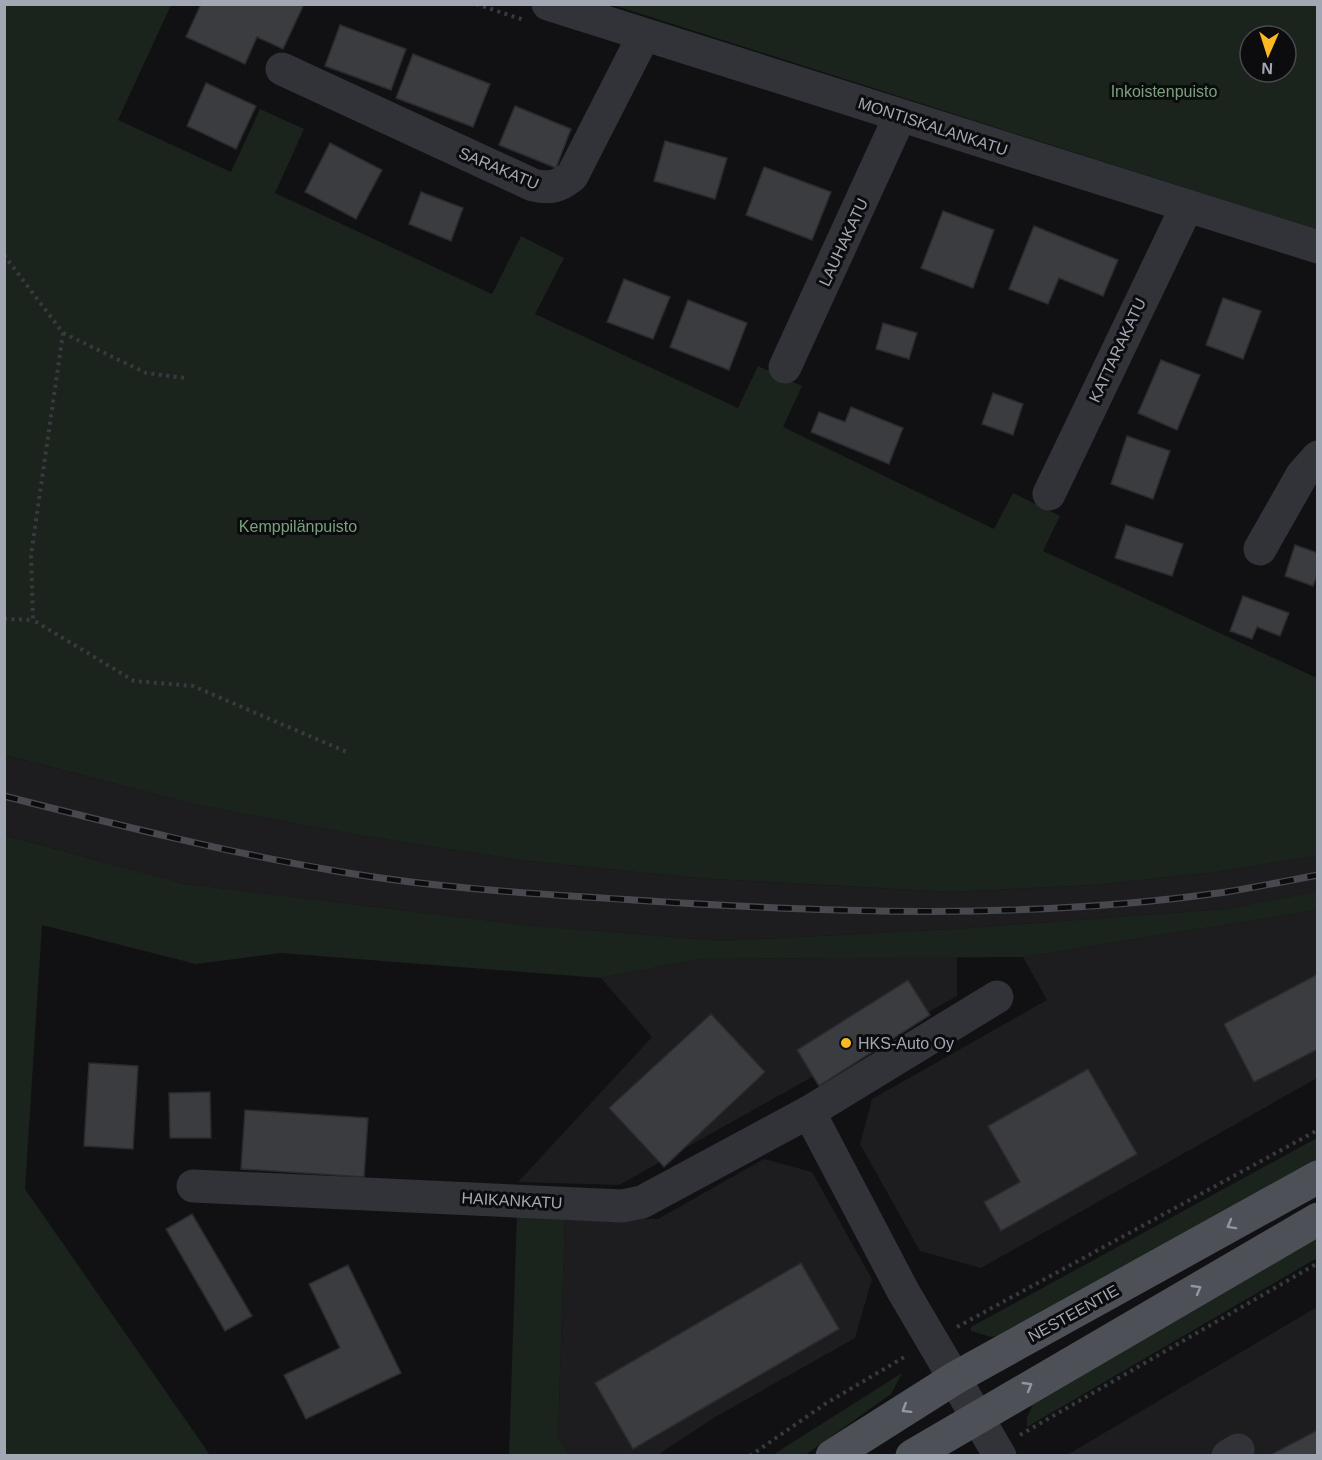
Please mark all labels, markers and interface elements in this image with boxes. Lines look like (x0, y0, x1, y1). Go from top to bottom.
north arrow (1238, 24, 1298, 84)
text: N (1261, 60, 1273, 77)
park label: Inkoistenpuisto (1111, 83, 1217, 100)
street label: MONTISKALANKATU (856, 94, 1010, 159)
street label: SARAKATU (456, 144, 541, 193)
street label: LAUHAKATU (816, 196, 871, 289)
street label: KATTARAKATU (1086, 295, 1149, 405)
park label: Kemppilänpuisto (239, 518, 357, 535)
place label: HKS-Auto Oy (858, 1035, 954, 1052)
marker: HKS-Auto Oy (839, 1036, 853, 1050)
street label: HAIKANKATU (461, 1189, 563, 1212)
one-way arrow (1226, 1218, 1237, 1229)
street label: NESTEENTIE (1025, 1282, 1121, 1345)
one-way arrow (1191, 1285, 1201, 1296)
one-way arrow (1022, 1382, 1032, 1394)
one-way arrow (901, 1402, 912, 1413)

